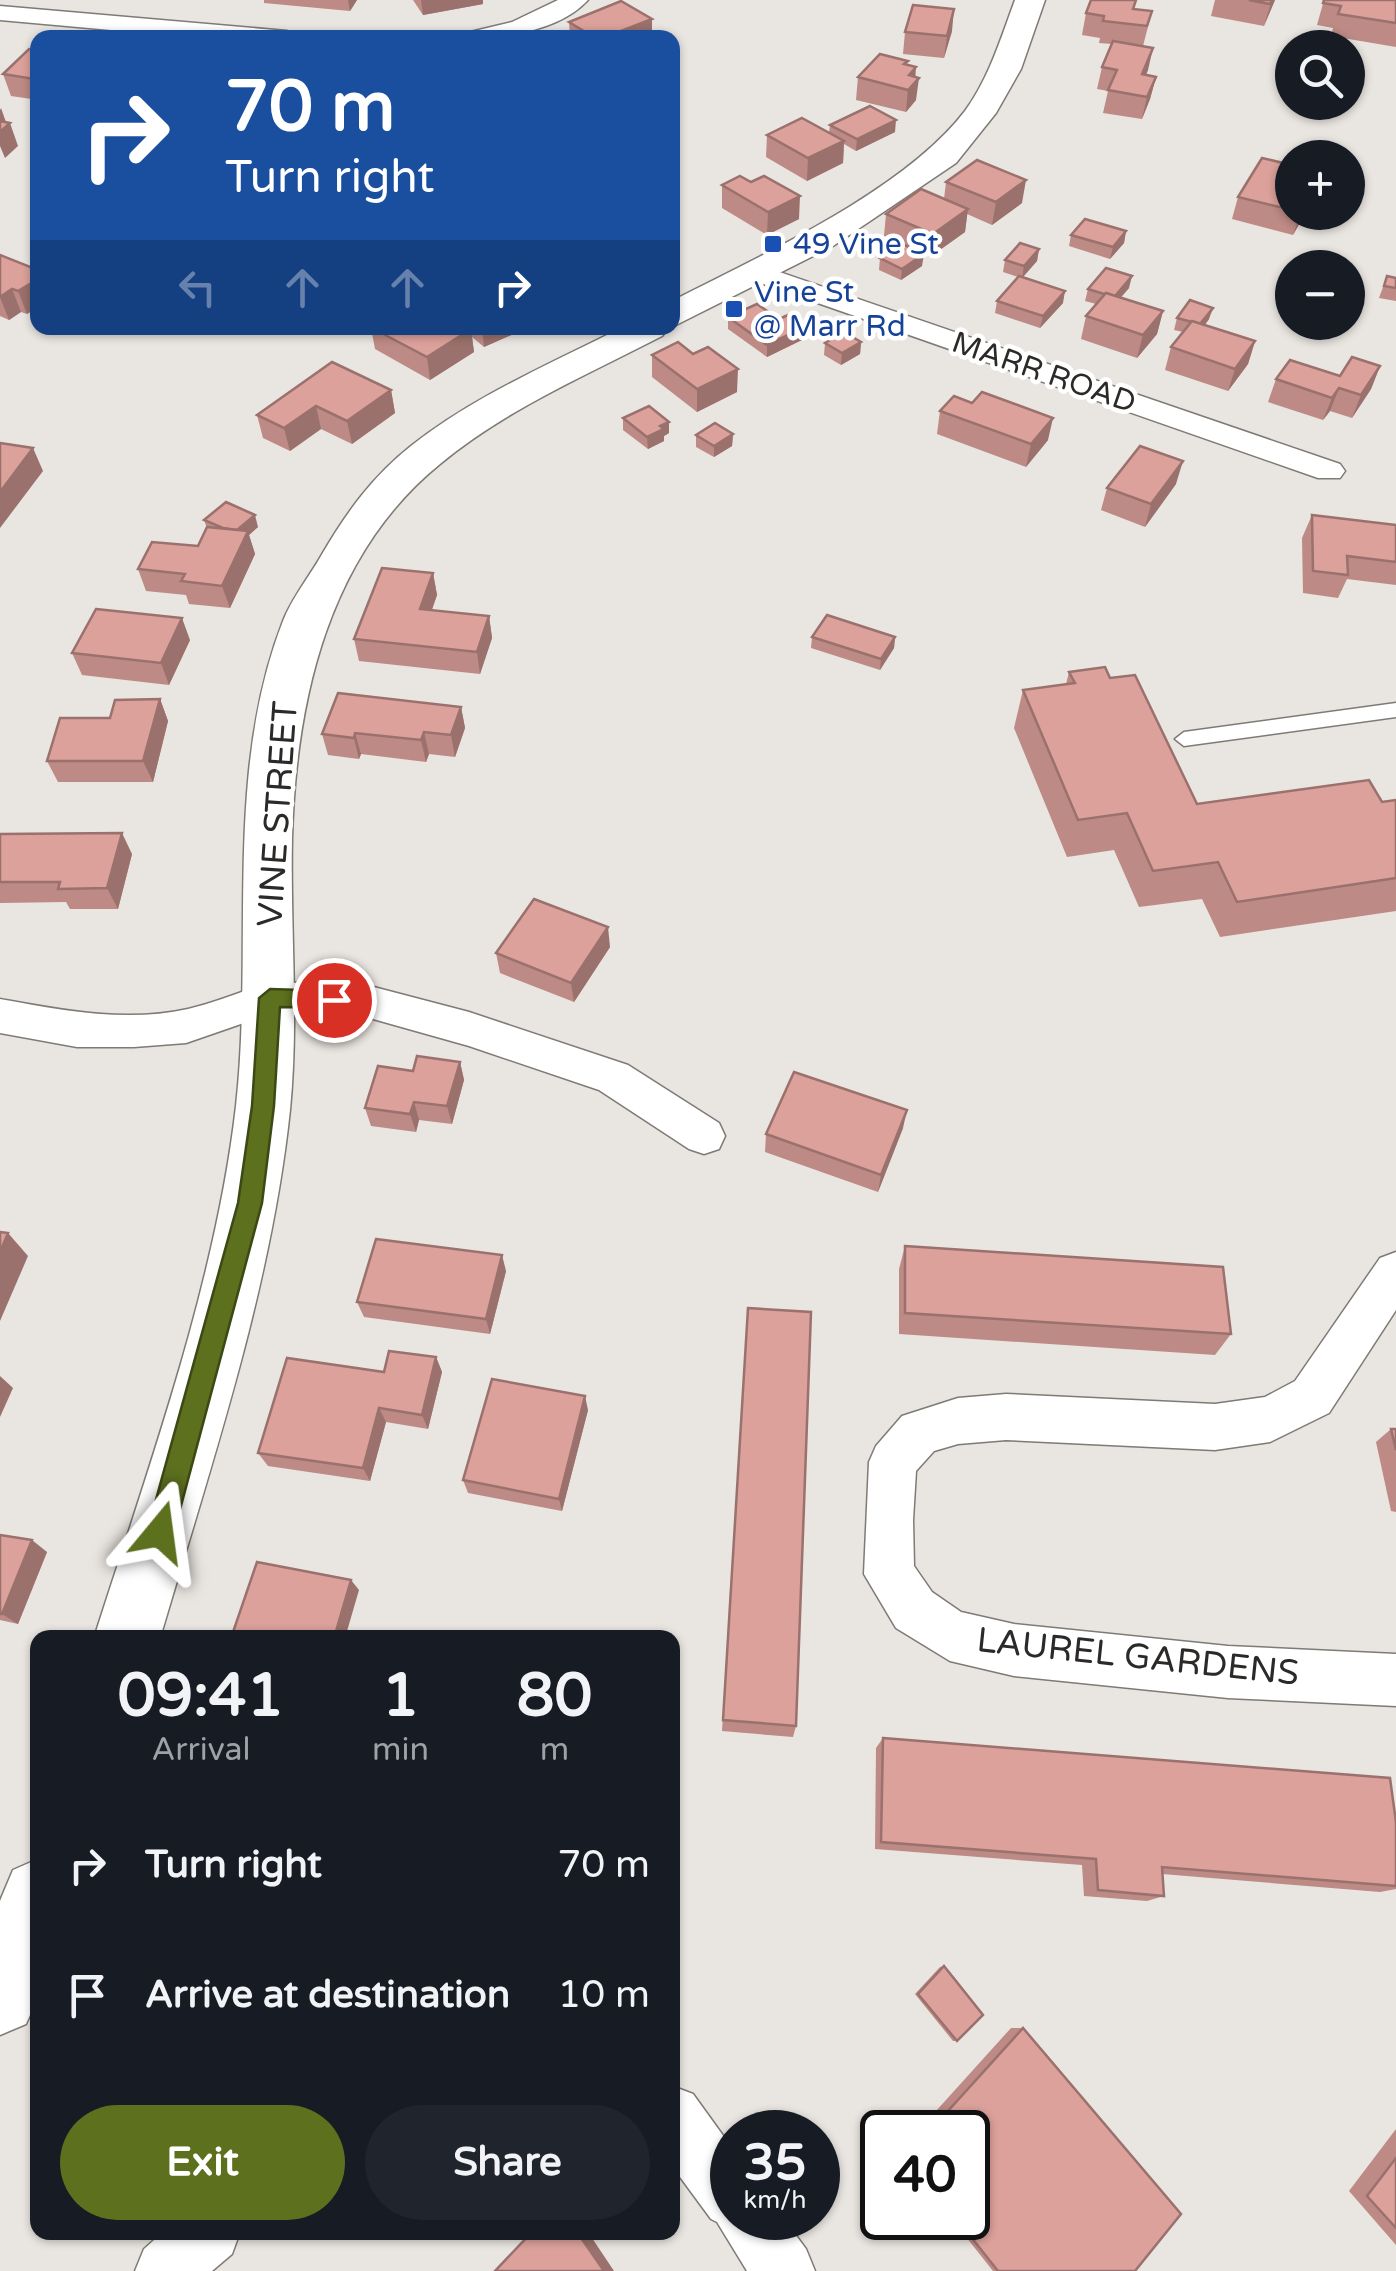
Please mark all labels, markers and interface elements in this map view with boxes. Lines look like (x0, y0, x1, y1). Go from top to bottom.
map controls (1275, 30, 1365, 340)
button: search (1275, 30, 1365, 120)
text: 70 m (225, 66, 395, 150)
icon: right (60, 70, 190, 200)
button: + (1275, 140, 1365, 230)
text: Turn right (225, 151, 434, 205)
place label: 49 Vine St (793, 226, 939, 263)
marker: 49 Vine St (762, 233, 784, 255)
button: − (1275, 250, 1365, 340)
icon: left (170, 260, 225, 315)
icon: ahead (275, 260, 330, 315)
icon: ahead (380, 260, 435, 315)
icon: right (485, 260, 540, 315)
place label: Vine St @ Marr Rd (754, 274, 906, 345)
marker: Vine St @ Marr Rd (723, 298, 745, 320)
street label: MARR ROAD (947, 324, 1141, 421)
street label: VINE STREET (249, 700, 307, 928)
pin (292, 958, 377, 1043)
icon: arrive (307, 973, 362, 1028)
position arrow (108, 1480, 212, 1584)
street label: LAUREL GARDENS (975, 1619, 1301, 1695)
text: 09:41 (118, 1660, 284, 1732)
text: 1 (382, 1660, 419, 1732)
text: 80 (517, 1660, 592, 1732)
text: Arrival (152, 1731, 250, 1769)
text: min (372, 1731, 429, 1769)
text: m (540, 1731, 569, 1769)
icon: right (60, 1838, 115, 1893)
text: Turn right (145, 1842, 322, 1888)
text: 70 m (558, 1842, 650, 1888)
icon: arrive (60, 1968, 115, 2023)
text: Arrive at destination (145, 1972, 510, 2018)
text: 10 m (558, 1972, 650, 2018)
button: Exit (60, 2105, 345, 2220)
button: Share (365, 2105, 650, 2220)
speed limit sign: 40 (860, 2110, 990, 2240)
text: 35 (744, 2133, 806, 2193)
text: km/h (744, 2185, 806, 2215)

